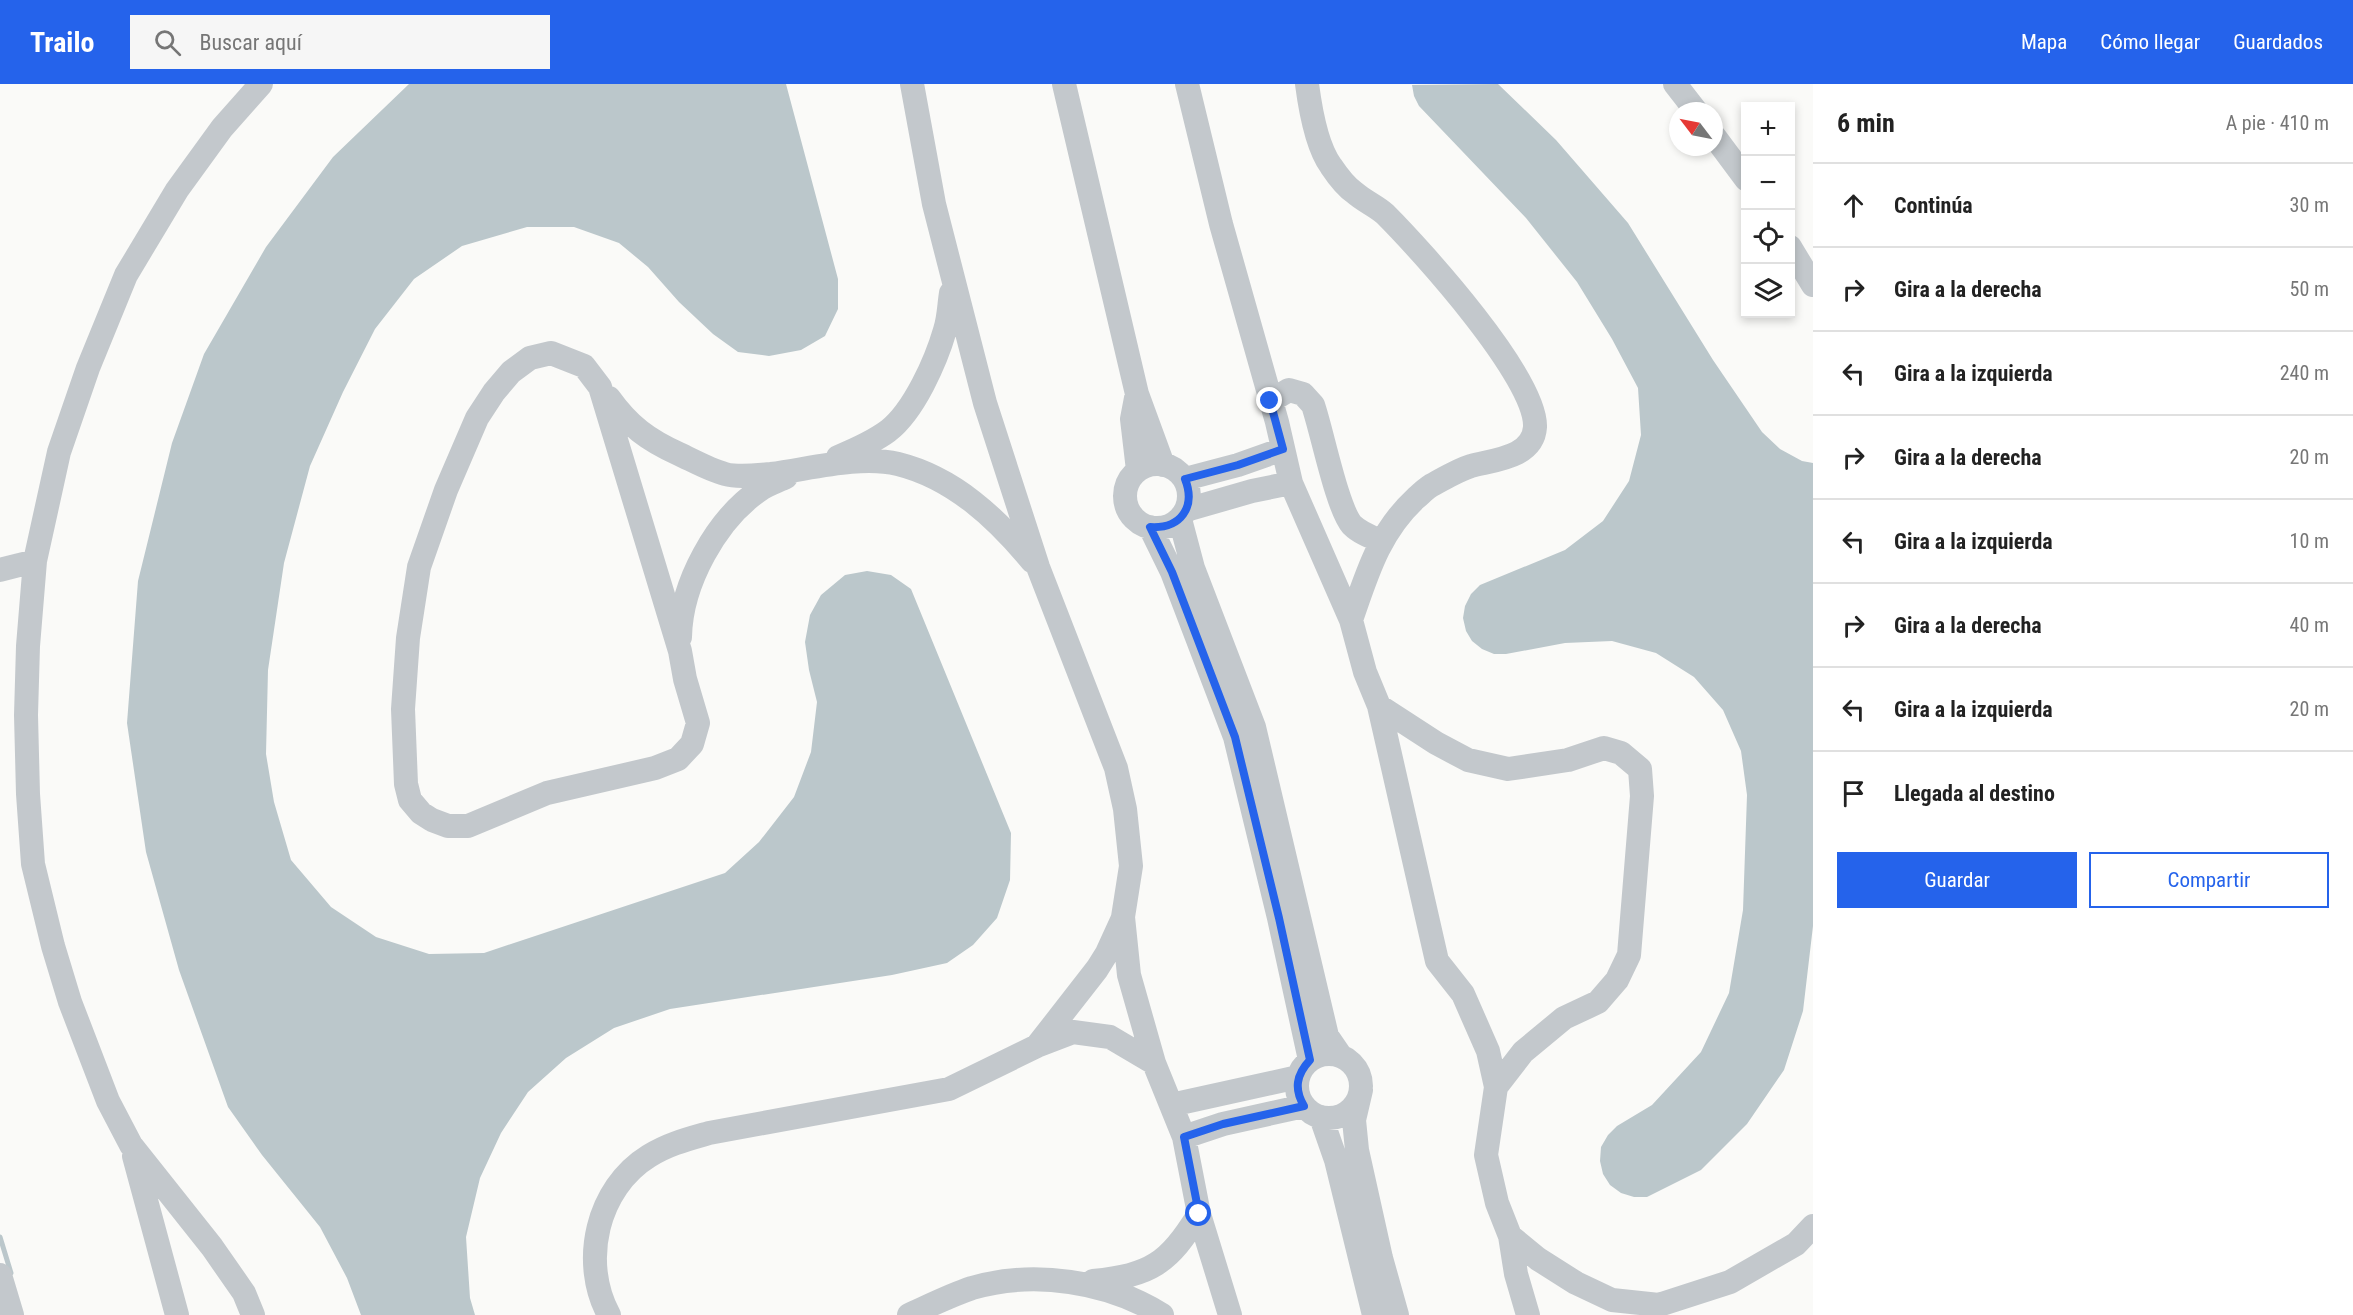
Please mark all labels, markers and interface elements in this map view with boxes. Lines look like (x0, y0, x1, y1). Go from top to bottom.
search box (130, 15, 550, 69)
text: Trailo (30, 26, 94, 59)
icon: search (151, 26, 184, 59)
text: Buscar aquí (199, 30, 302, 55)
text: Mapa (2021, 30, 2067, 54)
text: Cómo llegar (2100, 30, 2200, 54)
text: Guardados (2233, 30, 2323, 54)
north arrow (1669, 102, 1723, 156)
map controls (1741, 102, 1795, 318)
button: + (1741, 102, 1795, 156)
text: 6 min (1837, 108, 1895, 138)
text: A pie · 410 m (2226, 111, 2329, 135)
button: − (1741, 156, 1795, 210)
icon: ahead (1837, 189, 1870, 222)
text: Continúa (1894, 193, 1973, 218)
text: 30 m (2290, 193, 2329, 217)
button: locate (1741, 210, 1795, 264)
button: layers (1741, 264, 1795, 318)
icon: right (1837, 273, 1870, 306)
text: Gira a la derecha (1894, 277, 2042, 302)
text: 50 m (2290, 277, 2329, 301)
icon: left (1837, 357, 1870, 390)
text: Gira a la izquierda (1894, 361, 2053, 386)
text: 240 m (2280, 361, 2329, 385)
route end (1256, 387, 1282, 413)
icon: right (1837, 441, 1870, 474)
text: Gira a la derecha (1894, 445, 2042, 470)
text: 20 m (2290, 445, 2329, 469)
icon: left (1837, 525, 1870, 558)
text: Gira a la izquierda (1894, 529, 2053, 554)
text: 10 m (2290, 529, 2329, 553)
icon: right (1837, 609, 1870, 642)
text: Gira a la derecha (1894, 613, 2042, 638)
text: 40 m (2290, 613, 2329, 637)
icon: left (1837, 693, 1870, 726)
text: Gira a la izquierda (1894, 697, 2053, 722)
text: 20 m (2290, 697, 2329, 721)
icon: arrive (1837, 777, 1870, 810)
text: Llegada al destino (1894, 781, 2055, 806)
button: Guardar (1837, 852, 2077, 908)
button: Compartir (2089, 852, 2329, 908)
route start (1185, 1200, 1211, 1226)

